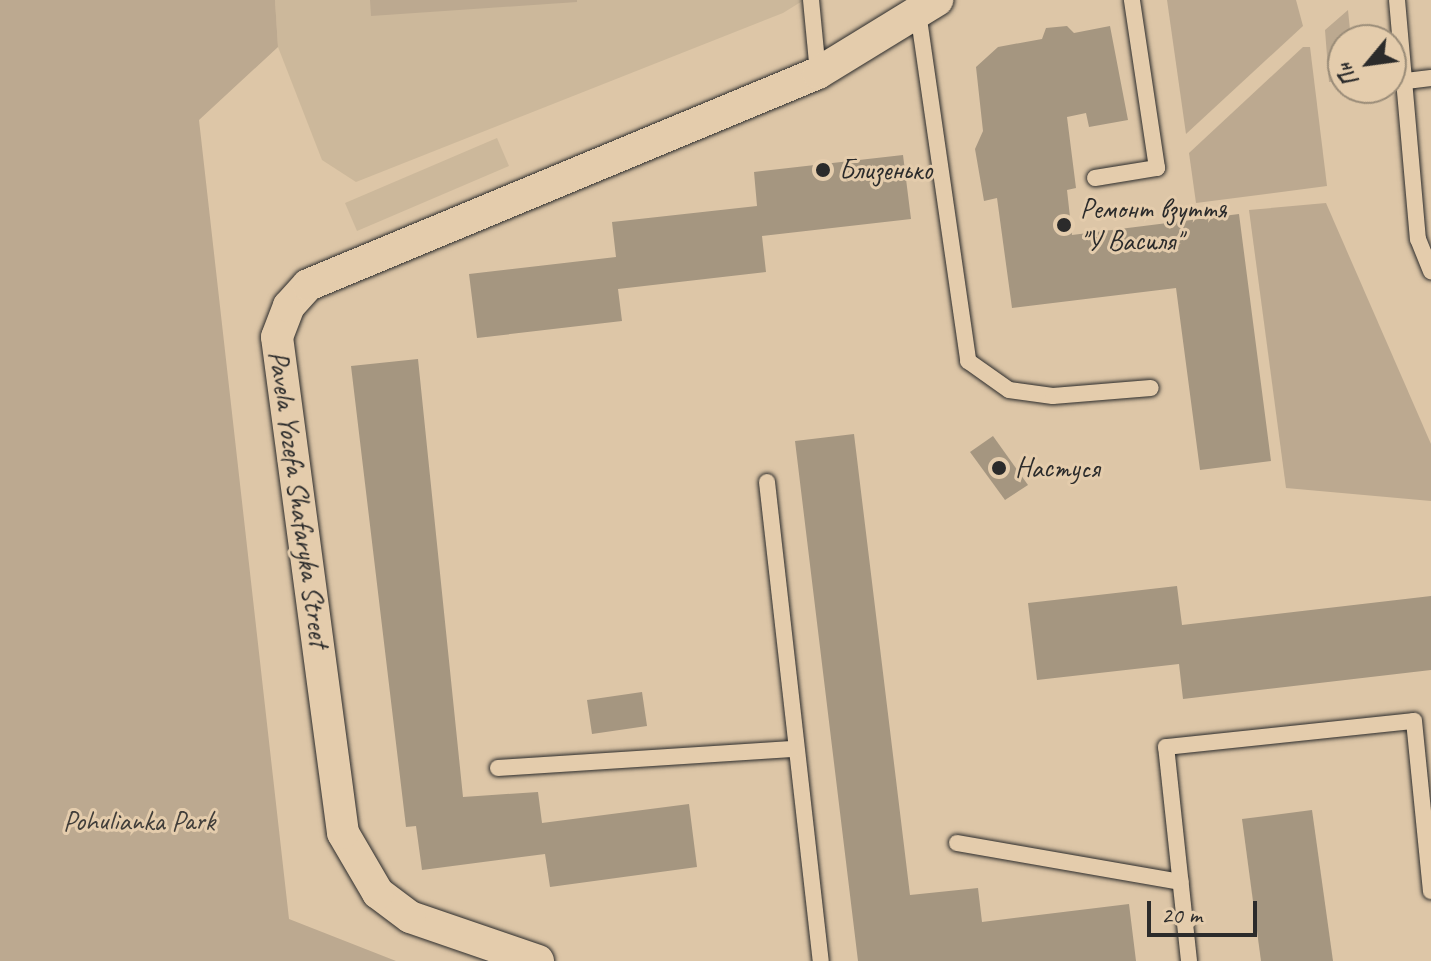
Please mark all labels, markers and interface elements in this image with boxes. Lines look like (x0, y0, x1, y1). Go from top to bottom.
north arrow (1327, 24, 1407, 104)
text: Пн (1330, 58, 1366, 92)
place label: Близенько (839, 153, 932, 187)
marker: Близенько (814, 161, 832, 179)
place label: Ремонт взуття "У Василя" (1080, 192, 1224, 258)
marker: Ремонт взуття "У Василя" (1055, 216, 1073, 234)
street label: Pavela Yozefa Shafaryka Street (262, 348, 336, 650)
place label: Настуся (1015, 451, 1100, 485)
marker: Настуся (990, 459, 1008, 477)
park label: Pohulianka Park (63, 804, 215, 838)
scale bar (1151, 885, 1261, 935)
text: 20 m (1161, 900, 1202, 930)

